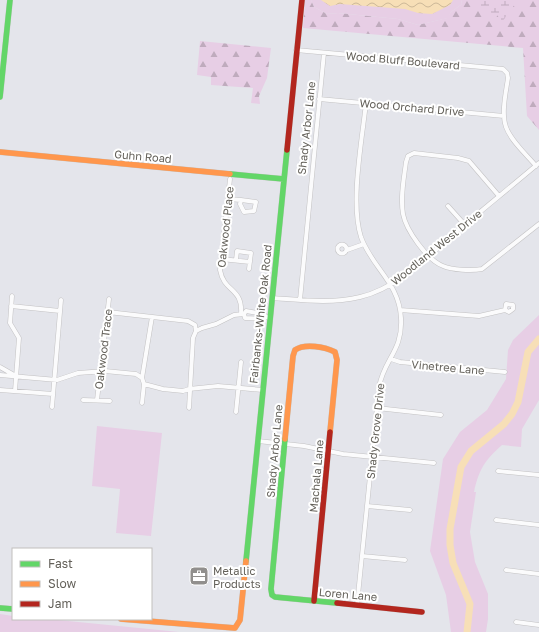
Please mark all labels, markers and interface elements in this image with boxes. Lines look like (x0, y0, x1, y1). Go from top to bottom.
street label: Wood Bluff Boulevard (345, 49, 461, 71)
street label: Shady Arbor Lane (295, 81, 317, 175)
street label: Wood Orchard Drive (359, 96, 465, 118)
street label: Guhn Road (114, 147, 172, 165)
street label: Oakwood Place (214, 186, 236, 268)
street label: Woodland West Drive (388, 206, 484, 288)
street label: Fairbanks-White Oak Road (246, 244, 274, 384)
street label: Oakwood Trace (92, 308, 114, 390)
street label: Vinetree Lane (411, 357, 485, 377)
street label: Shady Grove Drive (364, 382, 386, 480)
street label: Shady Arbor Lane (263, 404, 285, 498)
street label: Machala Lane (306, 439, 326, 513)
legend (12, 548, 152, 620)
text: Fast (48, 556, 73, 571)
place label: Metallic Products (213, 564, 261, 590)
office icon: Metallic Products (188, 565, 210, 587)
text: Slow (48, 576, 76, 591)
street label: Loren Lane (318, 585, 378, 603)
text: Jam (48, 596, 72, 611)

